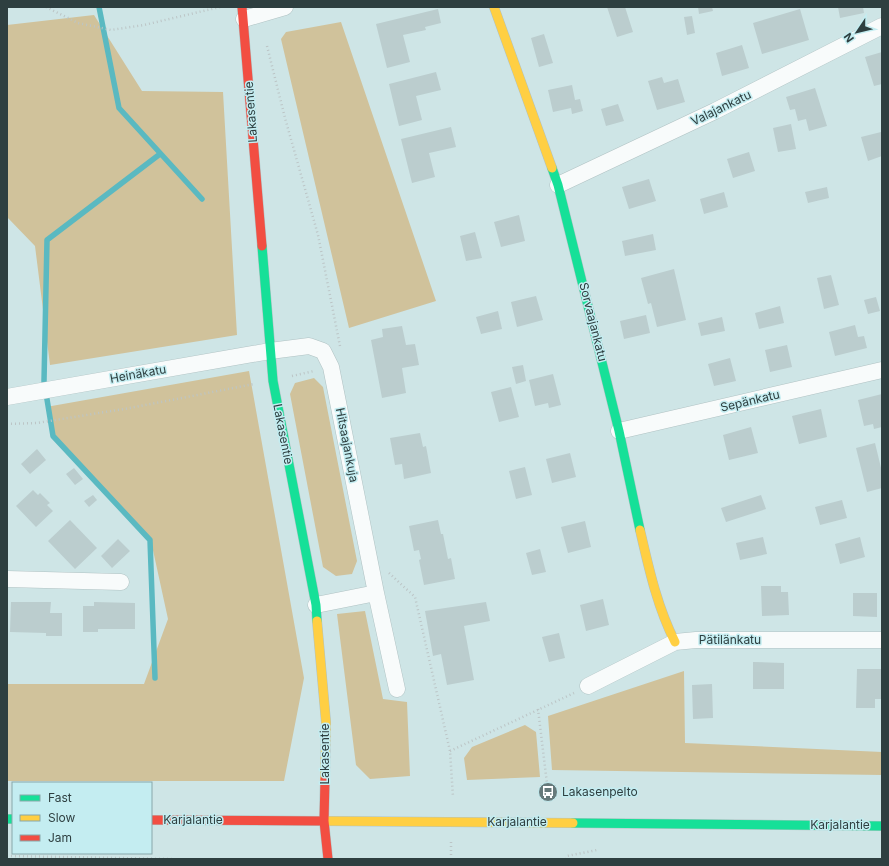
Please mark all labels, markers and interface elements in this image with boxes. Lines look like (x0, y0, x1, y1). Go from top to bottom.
north arrow (837, 12, 877, 52)
text: N (841, 30, 857, 45)
street label: Lakasentie (241, 81, 260, 143)
street label: Valajankatu (688, 87, 753, 129)
street label: Sorvaajankatu (576, 281, 611, 363)
street label: Heinäkatu (109, 361, 167, 386)
street label: Sepänkatu (719, 386, 781, 415)
street label: Lakasentie (270, 402, 297, 465)
street label: Hitsaajankuja (333, 406, 362, 483)
street label: Pätilänkatu (699, 632, 761, 647)
street label: Lakasentie (317, 723, 332, 785)
bus stop icon: Lakasenpelto (537, 781, 559, 803)
legend (12, 782, 152, 854)
place label: Lakasenpelto (562, 784, 638, 799)
text: Fast (48, 790, 72, 805)
text: Slow (48, 810, 76, 825)
street label: Karjalantie (163, 812, 223, 827)
street label: Karjalantie (487, 814, 547, 829)
street label: Karjalantie (810, 817, 870, 832)
text: Jam (48, 830, 72, 845)

